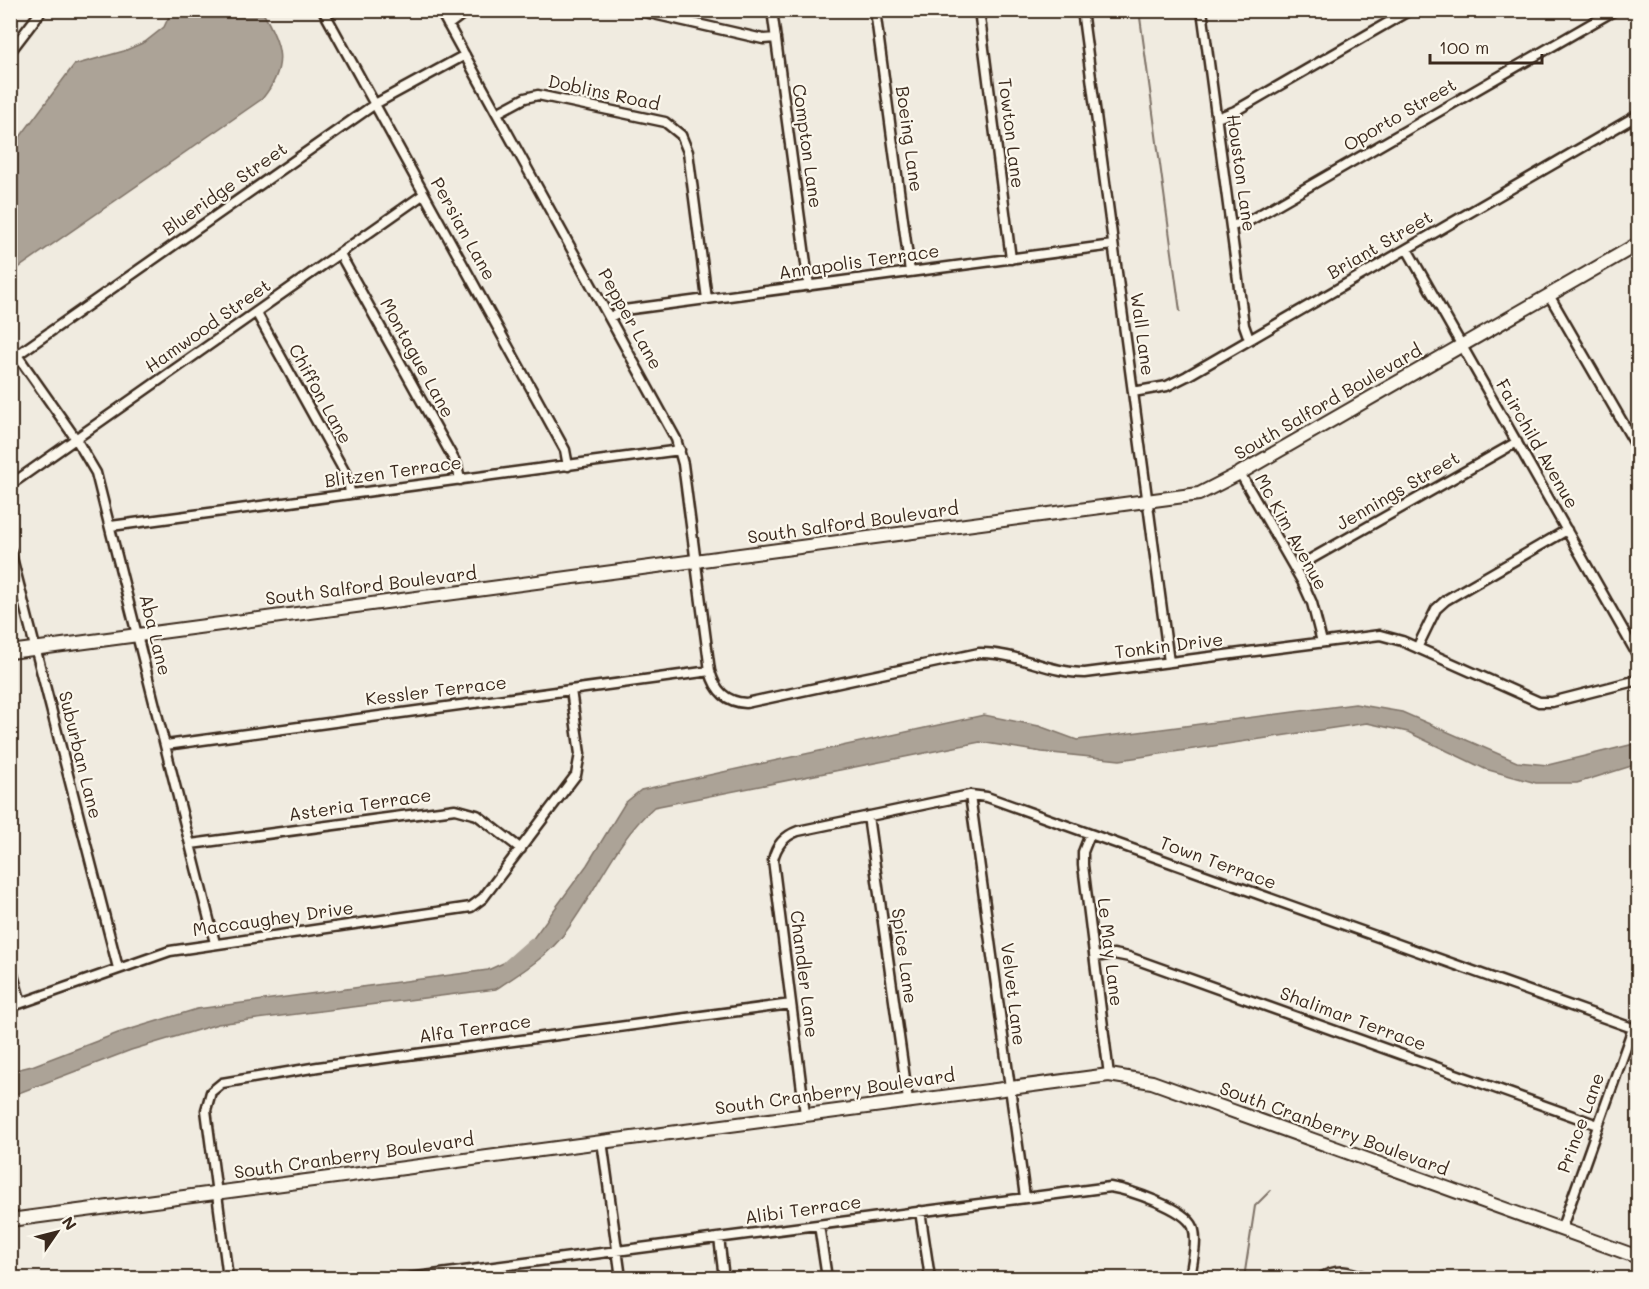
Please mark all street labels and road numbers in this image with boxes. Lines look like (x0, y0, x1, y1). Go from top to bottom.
street label: Doblins Road (546, 68, 662, 116)
street label: Oporto Street (1339, 72, 1460, 156)
street label: Towton Lane (993, 76, 1031, 189)
street label: Compton Lane (787, 82, 829, 209)
street label: Boeing Lane (891, 84, 929, 193)
street label: Houston Lane (1222, 113, 1262, 233)
street label: Blueridge Street (157, 136, 292, 240)
street label: Persian Lane (426, 173, 502, 284)
street label: Briant Street (1322, 204, 1437, 284)
street label: Annapolis Terrace (777, 238, 941, 284)
street label: Pepper Lane (593, 264, 669, 373)
street label: Hamwood Street (140, 273, 275, 378)
street label: Wall Lane (1125, 291, 1161, 377)
street label: Montague Lane (375, 293, 461, 422)
street label: South Salford Boulevard (1229, 338, 1426, 465)
street label: Chiffon Lane (284, 339, 358, 448)
street label: Fairchild Avenue (1491, 374, 1585, 513)
street label: Jennings Street (1331, 445, 1464, 535)
street label: Blitzen Terrace (323, 450, 463, 493)
street label: Mc Kim Avenue (1250, 469, 1334, 594)
street label: South Salford Boulevard (746, 495, 960, 549)
street label: South Salford Boulevard (264, 560, 478, 610)
street label: Aba Lane (134, 592, 178, 678)
street label: Tonkin Drive (1113, 626, 1224, 664)
street label: Kessler Terrace (364, 669, 508, 711)
street label: Suburban Lane (54, 689, 108, 821)
street label: Asteria Terrace (287, 782, 433, 826)
street label: Town Terrace (1157, 830, 1280, 894)
street label: Maccaughey Drive (191, 895, 355, 941)
street label: Le May Lane (1092, 896, 1130, 1007)
street label: Spice Lane (886, 907, 924, 1005)
street label: Chandler Lane (785, 909, 825, 1039)
street label: Velvet Lane (996, 941, 1032, 1047)
street label: Shalimar Terrace (1277, 980, 1430, 1056)
street label: Alfa Terrace (417, 1008, 533, 1048)
street label: South Cranberry Boulevard (713, 1062, 956, 1120)
street label: Prince Lane (1551, 1069, 1609, 1176)
street label: South Cranberry Boulevard (1217, 1075, 1452, 1181)
street label: South Cranberry Boulevard (232, 1126, 475, 1184)
street label: Alibi Terrace (743, 1189, 863, 1229)

